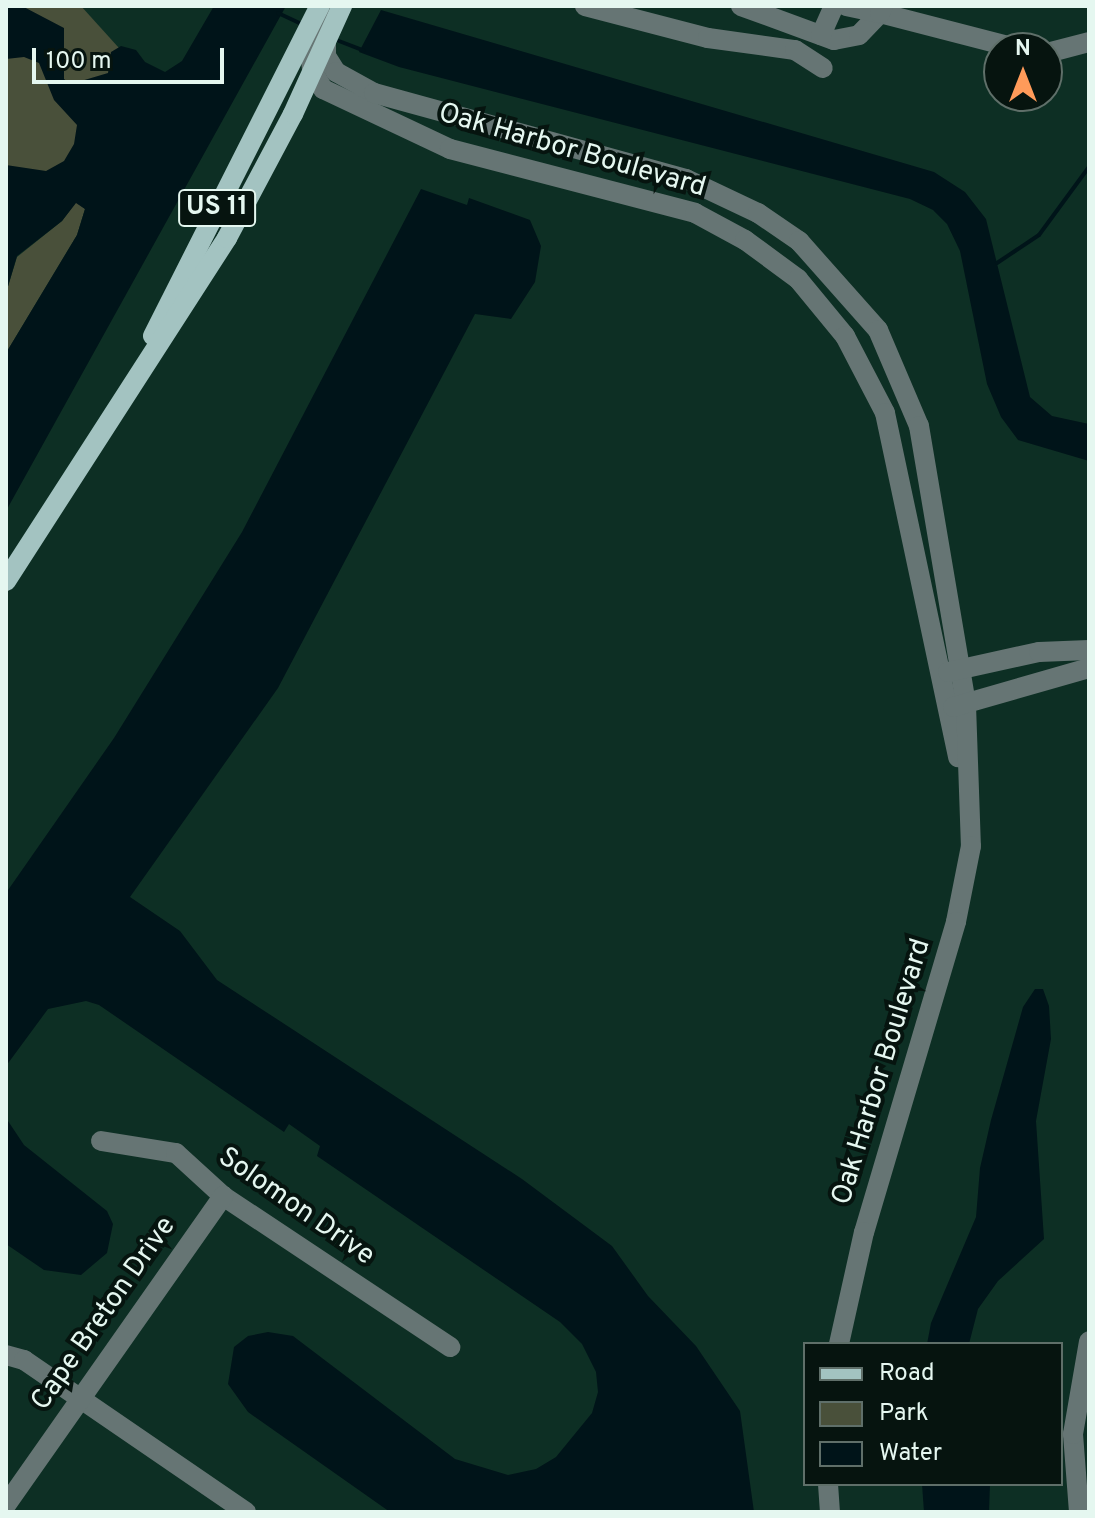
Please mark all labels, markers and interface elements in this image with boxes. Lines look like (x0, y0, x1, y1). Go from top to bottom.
scale bar (36, 32, 228, 82)
north arrow (983, 32, 1063, 112)
text: N (1015, 36, 1031, 63)
text: 100 m (46, 47, 112, 77)
street label: Oak Harbor Boulevard (434, 97, 710, 205)
road number: US 11 (177, 186, 257, 230)
street label: Oak Harbor Boulevard (826, 935, 938, 1209)
street label: Solomon Drive (211, 1141, 381, 1273)
street label: Cape Breton Drive (25, 1211, 183, 1417)
legend (803, 1342, 1063, 1486)
text: Road (879, 1359, 935, 1389)
text: Park (879, 1399, 929, 1429)
text: Water (879, 1439, 942, 1469)

